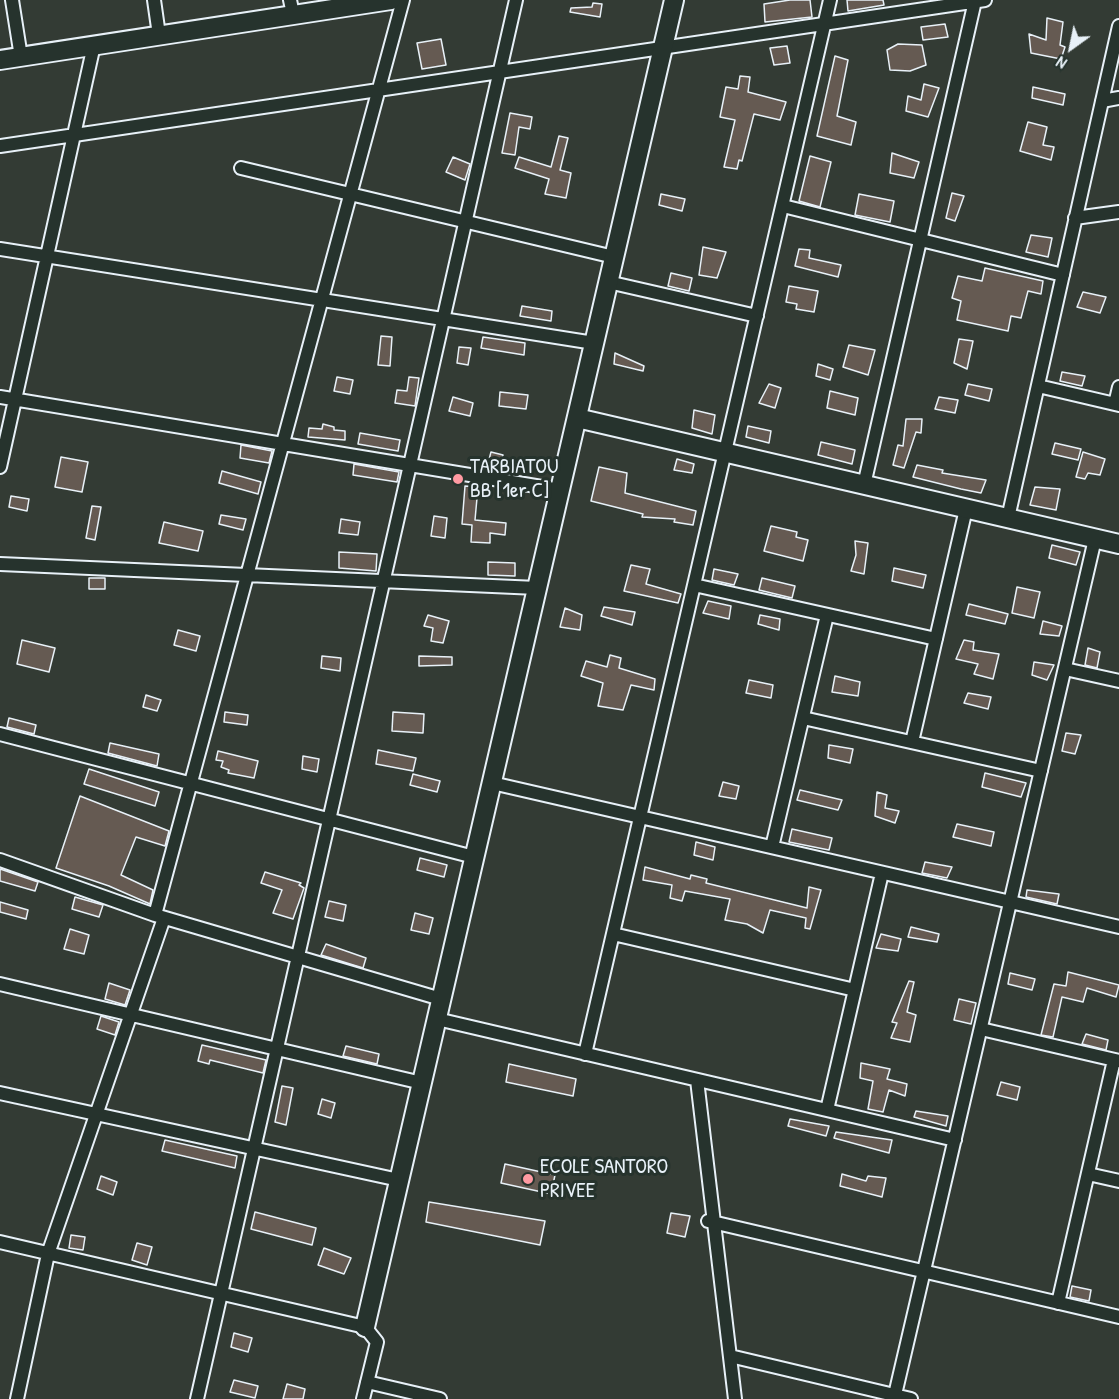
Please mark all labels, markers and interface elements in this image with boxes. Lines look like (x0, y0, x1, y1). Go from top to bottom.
north arrow (1041, 18, 1101, 78)
text: N (1052, 52, 1071, 75)
place label: TARBIATOU BB [1er C] (470, 454, 558, 504)
marker: TARBIATOU BB [1er C] (451, 472, 465, 486)
place label: ECOLE SANTORO PRIVEE (540, 1154, 668, 1204)
marker: ECOLE SANTORO PRIVEE (521, 1172, 535, 1186)

